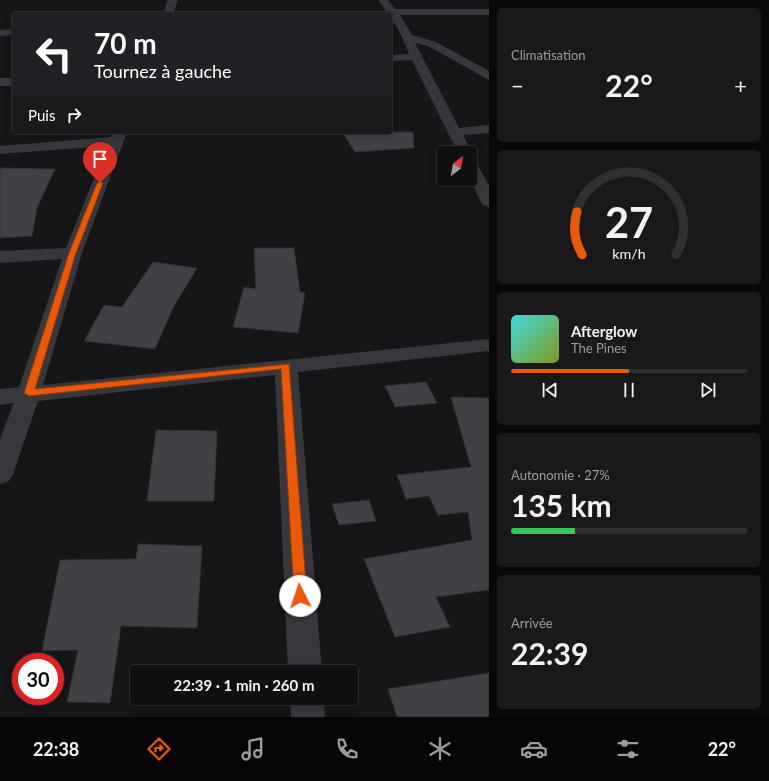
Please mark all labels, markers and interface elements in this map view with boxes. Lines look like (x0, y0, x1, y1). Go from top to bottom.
text: 70 m (94, 26, 157, 60)
icon: left (28, 28, 80, 80)
text: Climatisation (511, 47, 586, 63)
text: Tournez à gauche (94, 60, 232, 82)
text: 22° (605, 67, 653, 103)
text: − (511, 72, 524, 99)
text: + (734, 72, 747, 99)
icon: right (63, 104, 85, 126)
text: Puis (28, 106, 55, 124)
pin (83, 142, 117, 183)
north arrow (437, 146, 477, 186)
map controls (437, 146, 477, 186)
icon: arrive (89, 148, 111, 170)
text: 27 (605, 196, 653, 246)
text: km/h (612, 244, 646, 261)
text: Afterglow (571, 322, 637, 340)
text: The Pines (571, 340, 627, 356)
icon: previous (539, 379, 561, 401)
icon: pause (618, 379, 640, 401)
icon: next (697, 379, 719, 401)
text: Autonomie · 27% (511, 467, 610, 483)
text: 135 km (511, 487, 612, 523)
position arrow (279, 575, 321, 617)
text: Arrivée (511, 615, 553, 631)
text: 22:39 (511, 635, 588, 671)
speed limit sign: 30 (12, 653, 64, 705)
text: 22:39 · 1 min · 260 m (174, 676, 314, 694)
icon: directions (145, 735, 173, 763)
icon: music (239, 735, 267, 763)
icon: phone (333, 735, 361, 763)
icon: climate (426, 735, 454, 763)
icon: car (520, 735, 548, 763)
icon: filters (614, 735, 642, 763)
text: 22:38 (33, 738, 79, 760)
text: 22° (708, 738, 736, 760)

